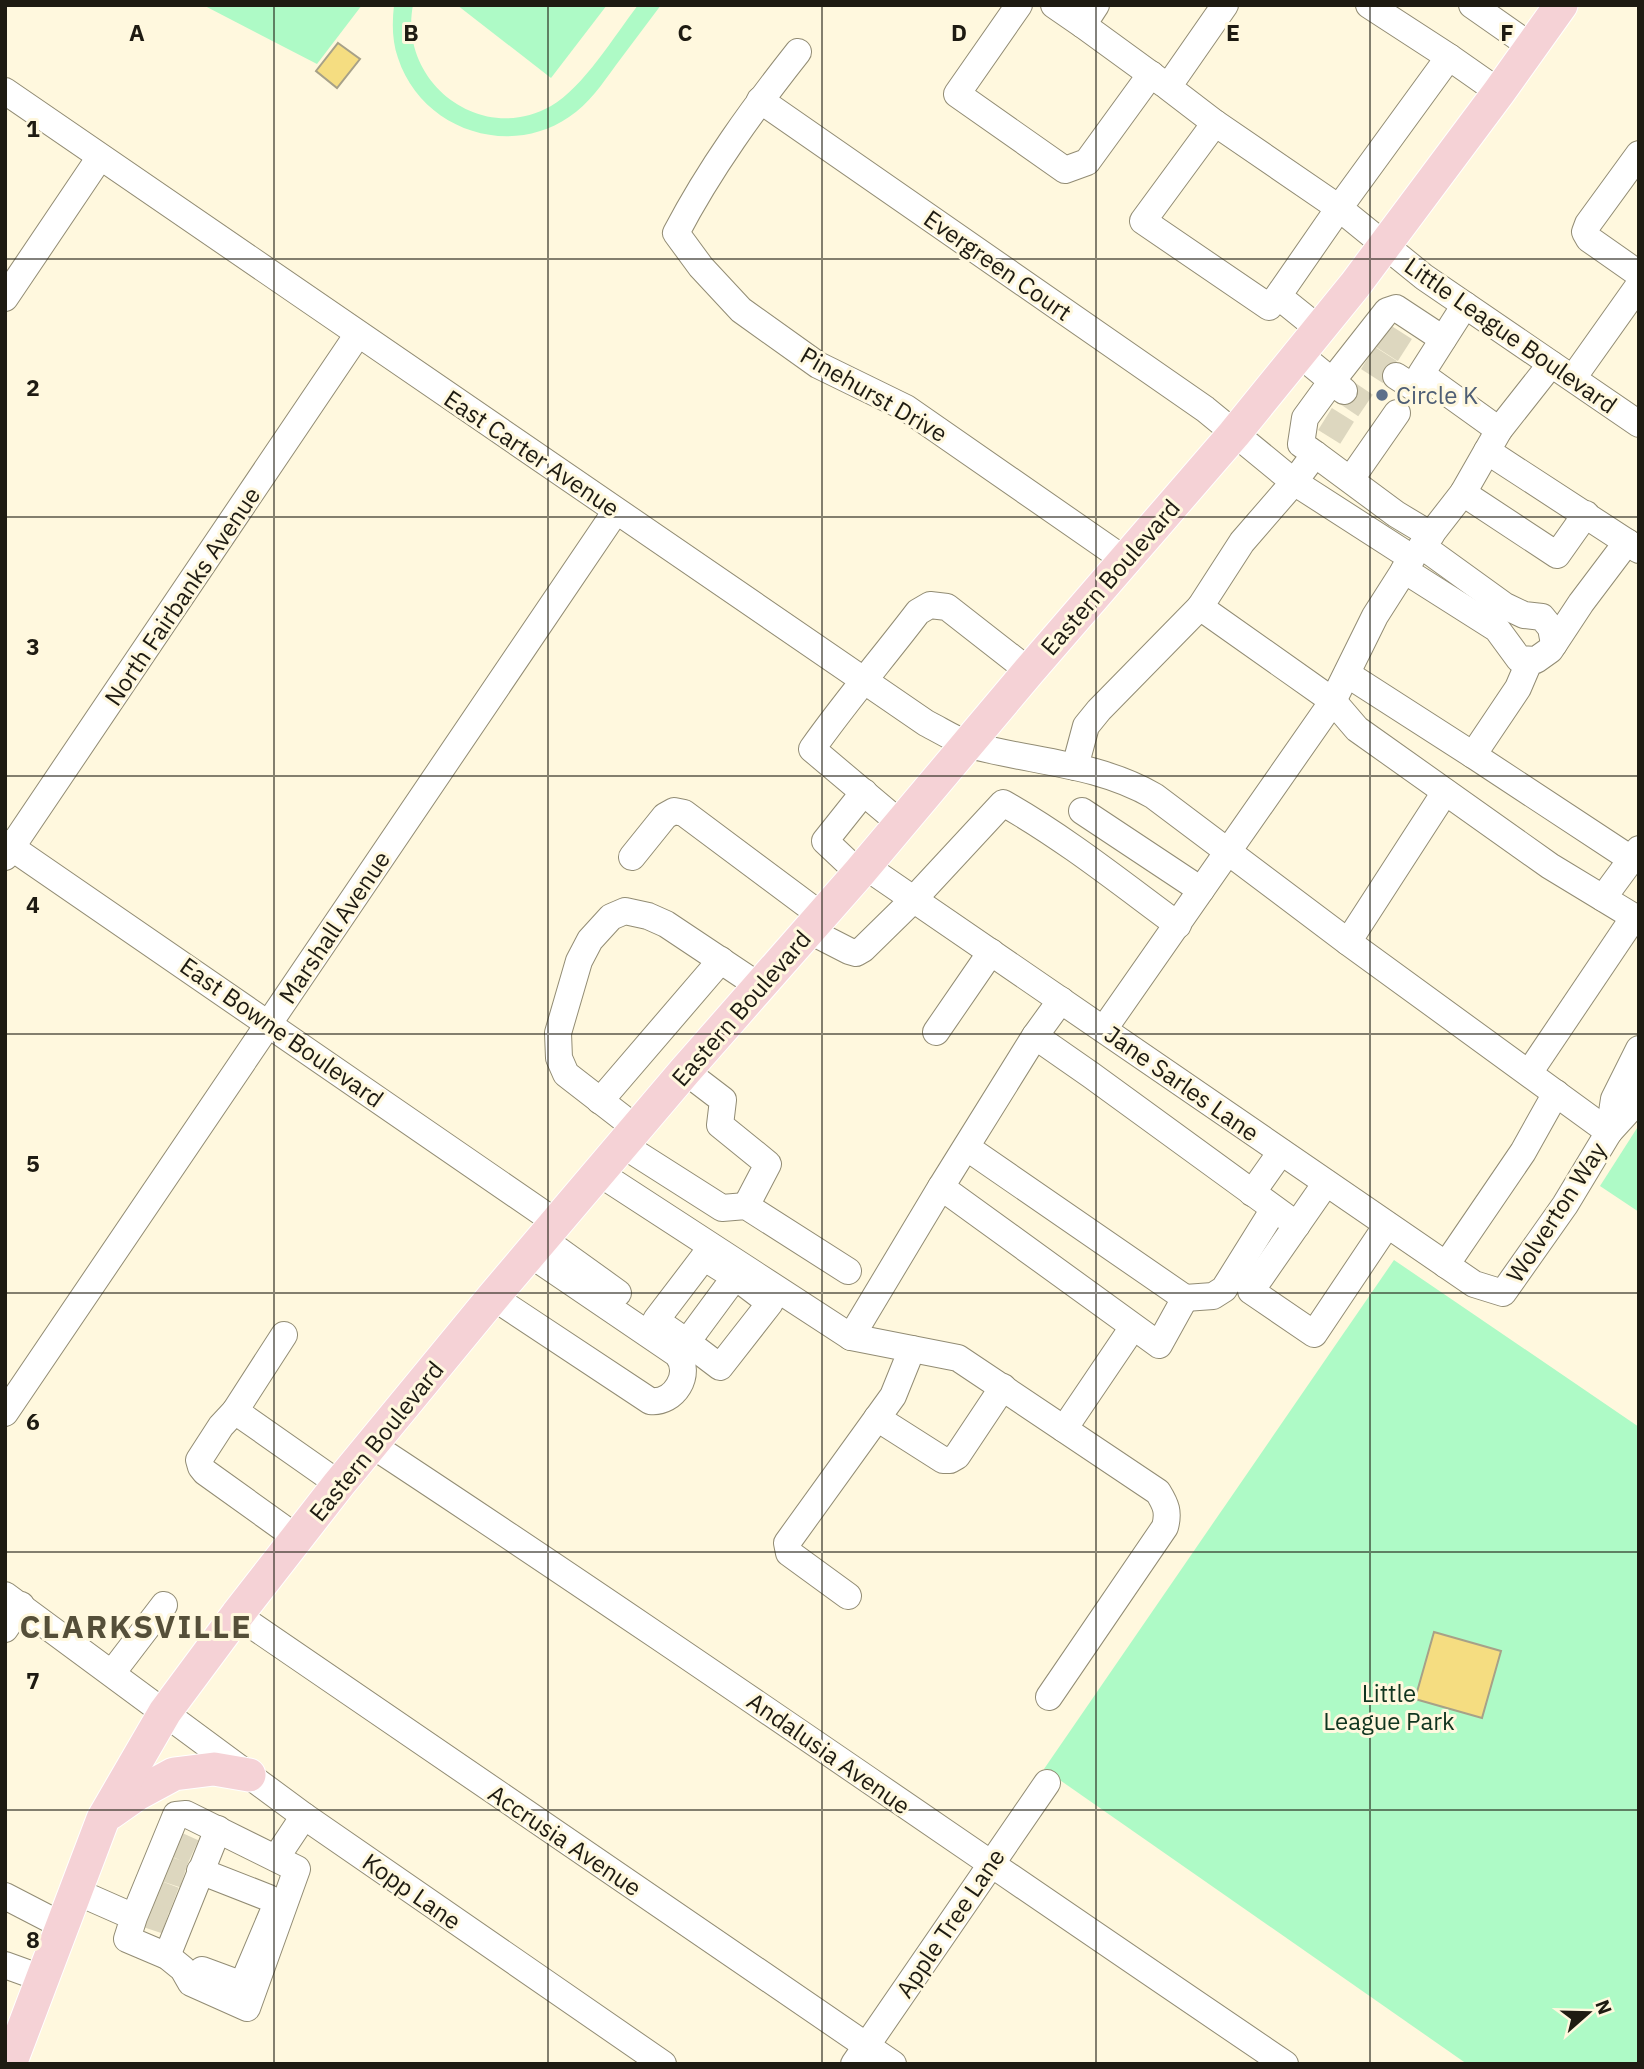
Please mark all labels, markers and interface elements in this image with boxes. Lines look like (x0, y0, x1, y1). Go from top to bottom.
text: A (129, 17, 145, 47)
text: B (403, 17, 419, 47)
text: C (678, 17, 693, 47)
text: D (951, 17, 967, 47)
text: E (1226, 17, 1240, 47)
text: F (1500, 17, 1514, 47)
text: 1 (26, 113, 40, 143)
street label: Evergreen Court (918, 202, 1078, 328)
street label: Little League Boulevard (1399, 250, 1623, 420)
street label: Pinehurst Drive (795, 339, 953, 449)
text: 2 (26, 372, 40, 402)
place label: Circle K (1396, 379, 1478, 411)
street label: East Carter Avenue (438, 382, 626, 524)
marker: Circle K (1374, 387, 1390, 403)
street label: North Fairbanks Avenue (97, 480, 267, 712)
street label: Eastern Boulevard (1033, 492, 1187, 662)
text: 3 (26, 631, 40, 661)
street label: Marshall Avenue (271, 844, 397, 1010)
text: 4 (26, 889, 40, 919)
street label: Eastern Boulevard (664, 923, 818, 1093)
street label: East Bowne Boulevard (174, 950, 390, 1114)
street label: Jane Sarles Lane (1098, 1018, 1266, 1148)
street label: Wolverton Way (1499, 1136, 1613, 1288)
text: 5 (26, 1148, 40, 1178)
street label: Eastern Boulevard (302, 1354, 450, 1528)
text: 6 (26, 1406, 40, 1436)
district label: CLARKSVILLE (19, 1605, 253, 1647)
text: 7 (26, 1665, 40, 1695)
park label: Little League Park (1323, 1677, 1455, 1737)
street label: Andalusia Avenue (741, 1685, 917, 1821)
street label: Accrusia Avenue (482, 1777, 648, 1903)
street label: Apple Tree Lane (888, 1842, 1012, 2004)
street label: Kopp Lane (356, 1845, 468, 1937)
text: 8 (26, 1924, 40, 1954)
north arrow (1553, 1978, 1623, 2048)
text: N (1590, 1997, 1618, 2018)

